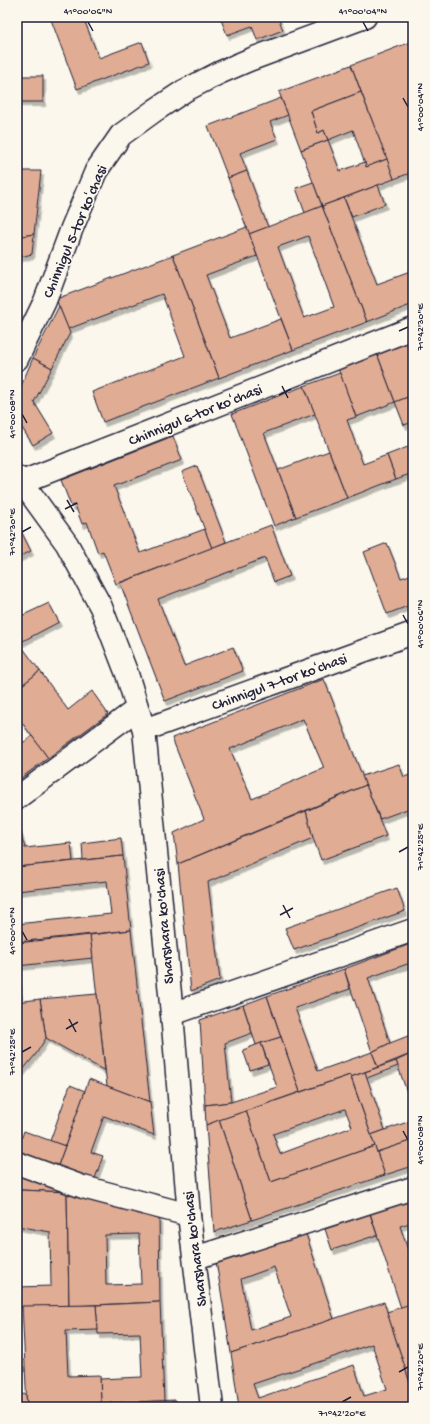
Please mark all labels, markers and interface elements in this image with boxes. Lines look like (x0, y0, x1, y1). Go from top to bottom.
text: 41°00'06"N (64, 6, 113, 18)
text: 41°00'04"N (339, 6, 388, 18)
text: 41°00'04"N (415, 82, 427, 131)
street label: Chinnigul 5-tor koʻchasi (40, 163, 112, 301)
text: 71°42'30"E (415, 303, 427, 352)
street label: Chinnigul 6-tor koʻchasi (126, 381, 265, 451)
text: 41°00'08"N (7, 389, 19, 439)
text: 71°42'30"E (7, 508, 19, 557)
text: 41°00'06"N (415, 599, 427, 648)
street label: Chinnigul 7-tor koʻchasi (210, 650, 350, 716)
text: 71°42'25"E (415, 823, 427, 871)
street label: Sharshara ko'chasi (151, 867, 179, 985)
text: 41°00'10"N (7, 907, 19, 955)
text: 71°42'25"E (7, 1028, 19, 1076)
text: 41°00'08"N (415, 1115, 427, 1165)
street label: Sharshara ko'chasi (180, 1190, 212, 1308)
text: 71°42'20"E (415, 1343, 427, 1391)
text: 71°42'20"E (318, 1408, 366, 1420)

